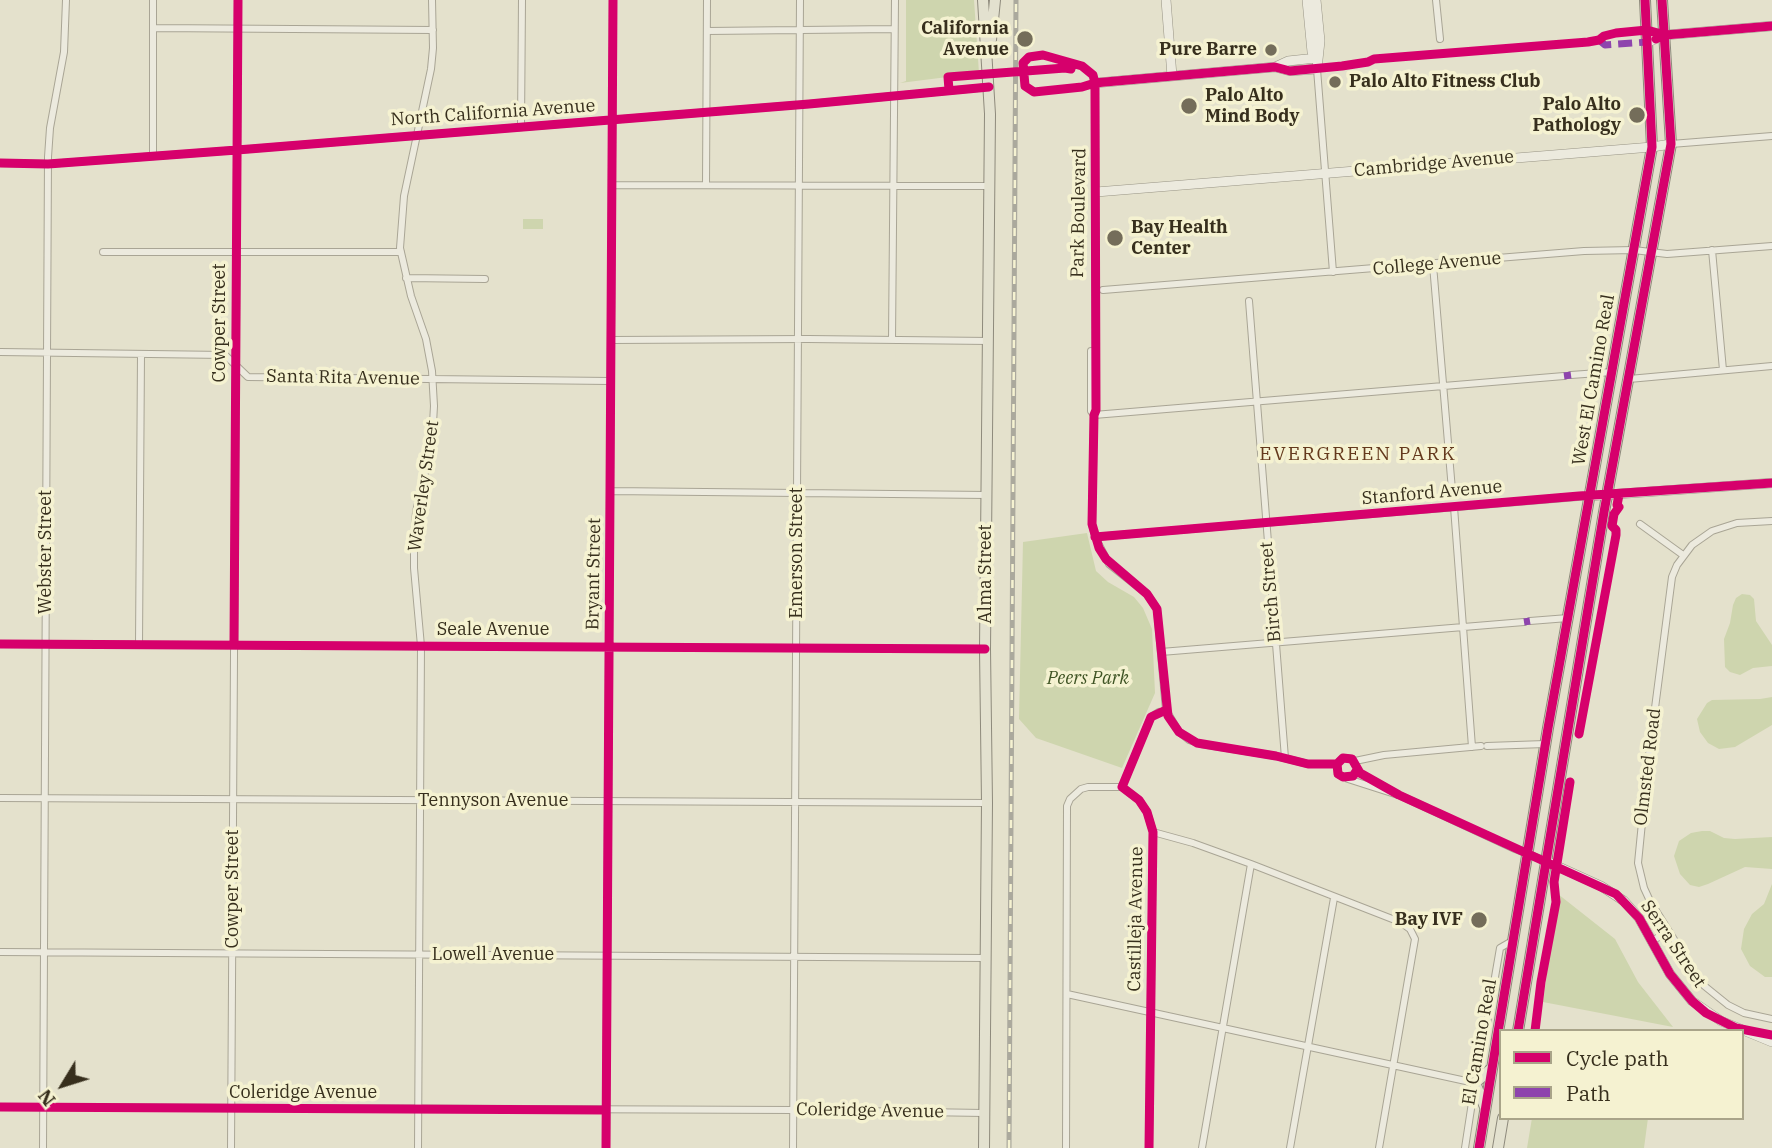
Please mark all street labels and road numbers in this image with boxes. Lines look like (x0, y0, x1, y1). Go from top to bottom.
street label: North California Avenue (390, 95, 596, 131)
street label: Cambridge Avenue (1353, 146, 1515, 182)
street label: Park Boulevard (1067, 148, 1091, 278)
street label: College Avenue (1372, 248, 1502, 280)
street label: Cowper Street (209, 263, 231, 383)
street label: West El Camino Real (1568, 293, 1620, 467)
street label: Santa Rita Avenue (266, 366, 420, 390)
street label: Waverley Street (404, 419, 444, 553)
street label: Stanford Avenue (1361, 476, 1503, 510)
street label: Emerson Street (786, 487, 808, 619)
street label: Webster Street (35, 490, 57, 614)
street label: Bryant Street (582, 518, 606, 630)
street label: Alma Street (975, 524, 997, 624)
street label: Birch Street (1256, 541, 1286, 643)
street label: Seale Avenue (437, 619, 549, 641)
street label: Olmsted Road (1630, 707, 1666, 827)
street label: Tennyson Avenue (418, 790, 568, 812)
street label: Cowper Street (222, 829, 244, 949)
street label: Castilleja Avenue (1124, 846, 1148, 992)
street label: Serra Street (1636, 896, 1710, 992)
street label: Lowell Avenue (432, 944, 554, 966)
street label: El Camino Real (1458, 977, 1502, 1107)
street label: Coleridge Avenue (229, 1082, 377, 1104)
street label: Coleridge Avenue (796, 1099, 944, 1123)

